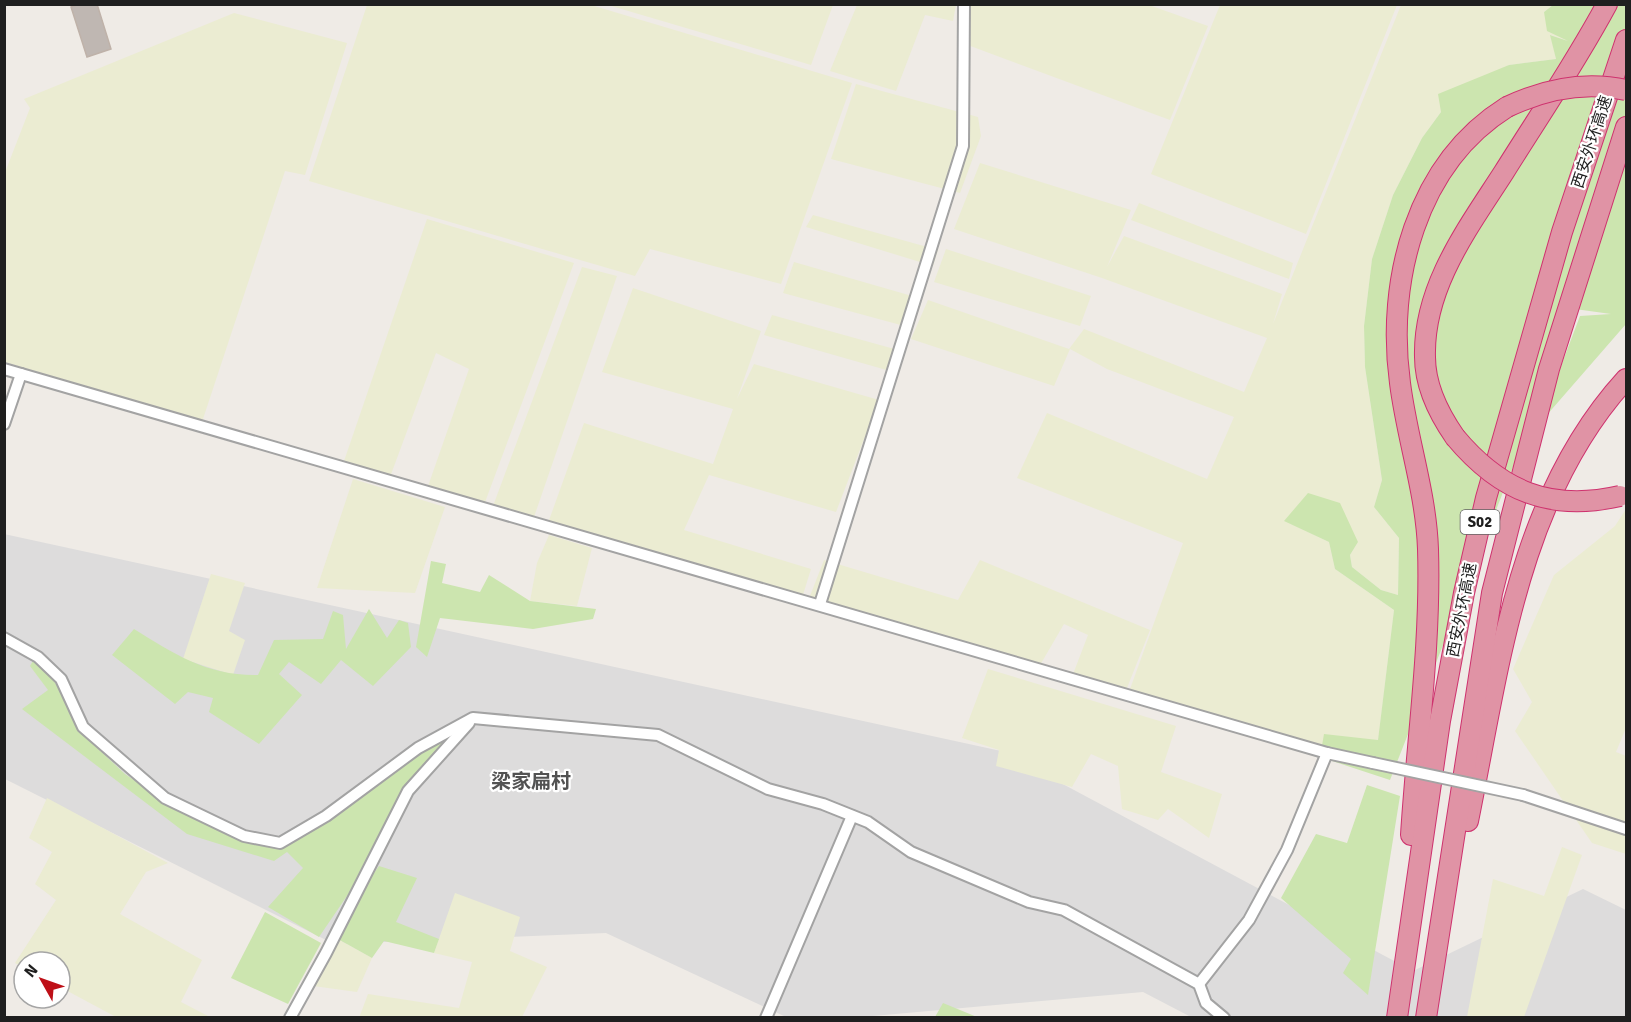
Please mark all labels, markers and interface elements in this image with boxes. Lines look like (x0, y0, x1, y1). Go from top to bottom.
street label: 西安外环高速 (1568, 93, 1616, 191)
road number: S02 (1460, 510, 1500, 534)
street label: 西安外环高速 (1443, 561, 1481, 659)
district label: 梁家扁村 (491, 769, 571, 794)
north arrow (12, 950, 72, 1010)
text: N (20, 960, 43, 982)

